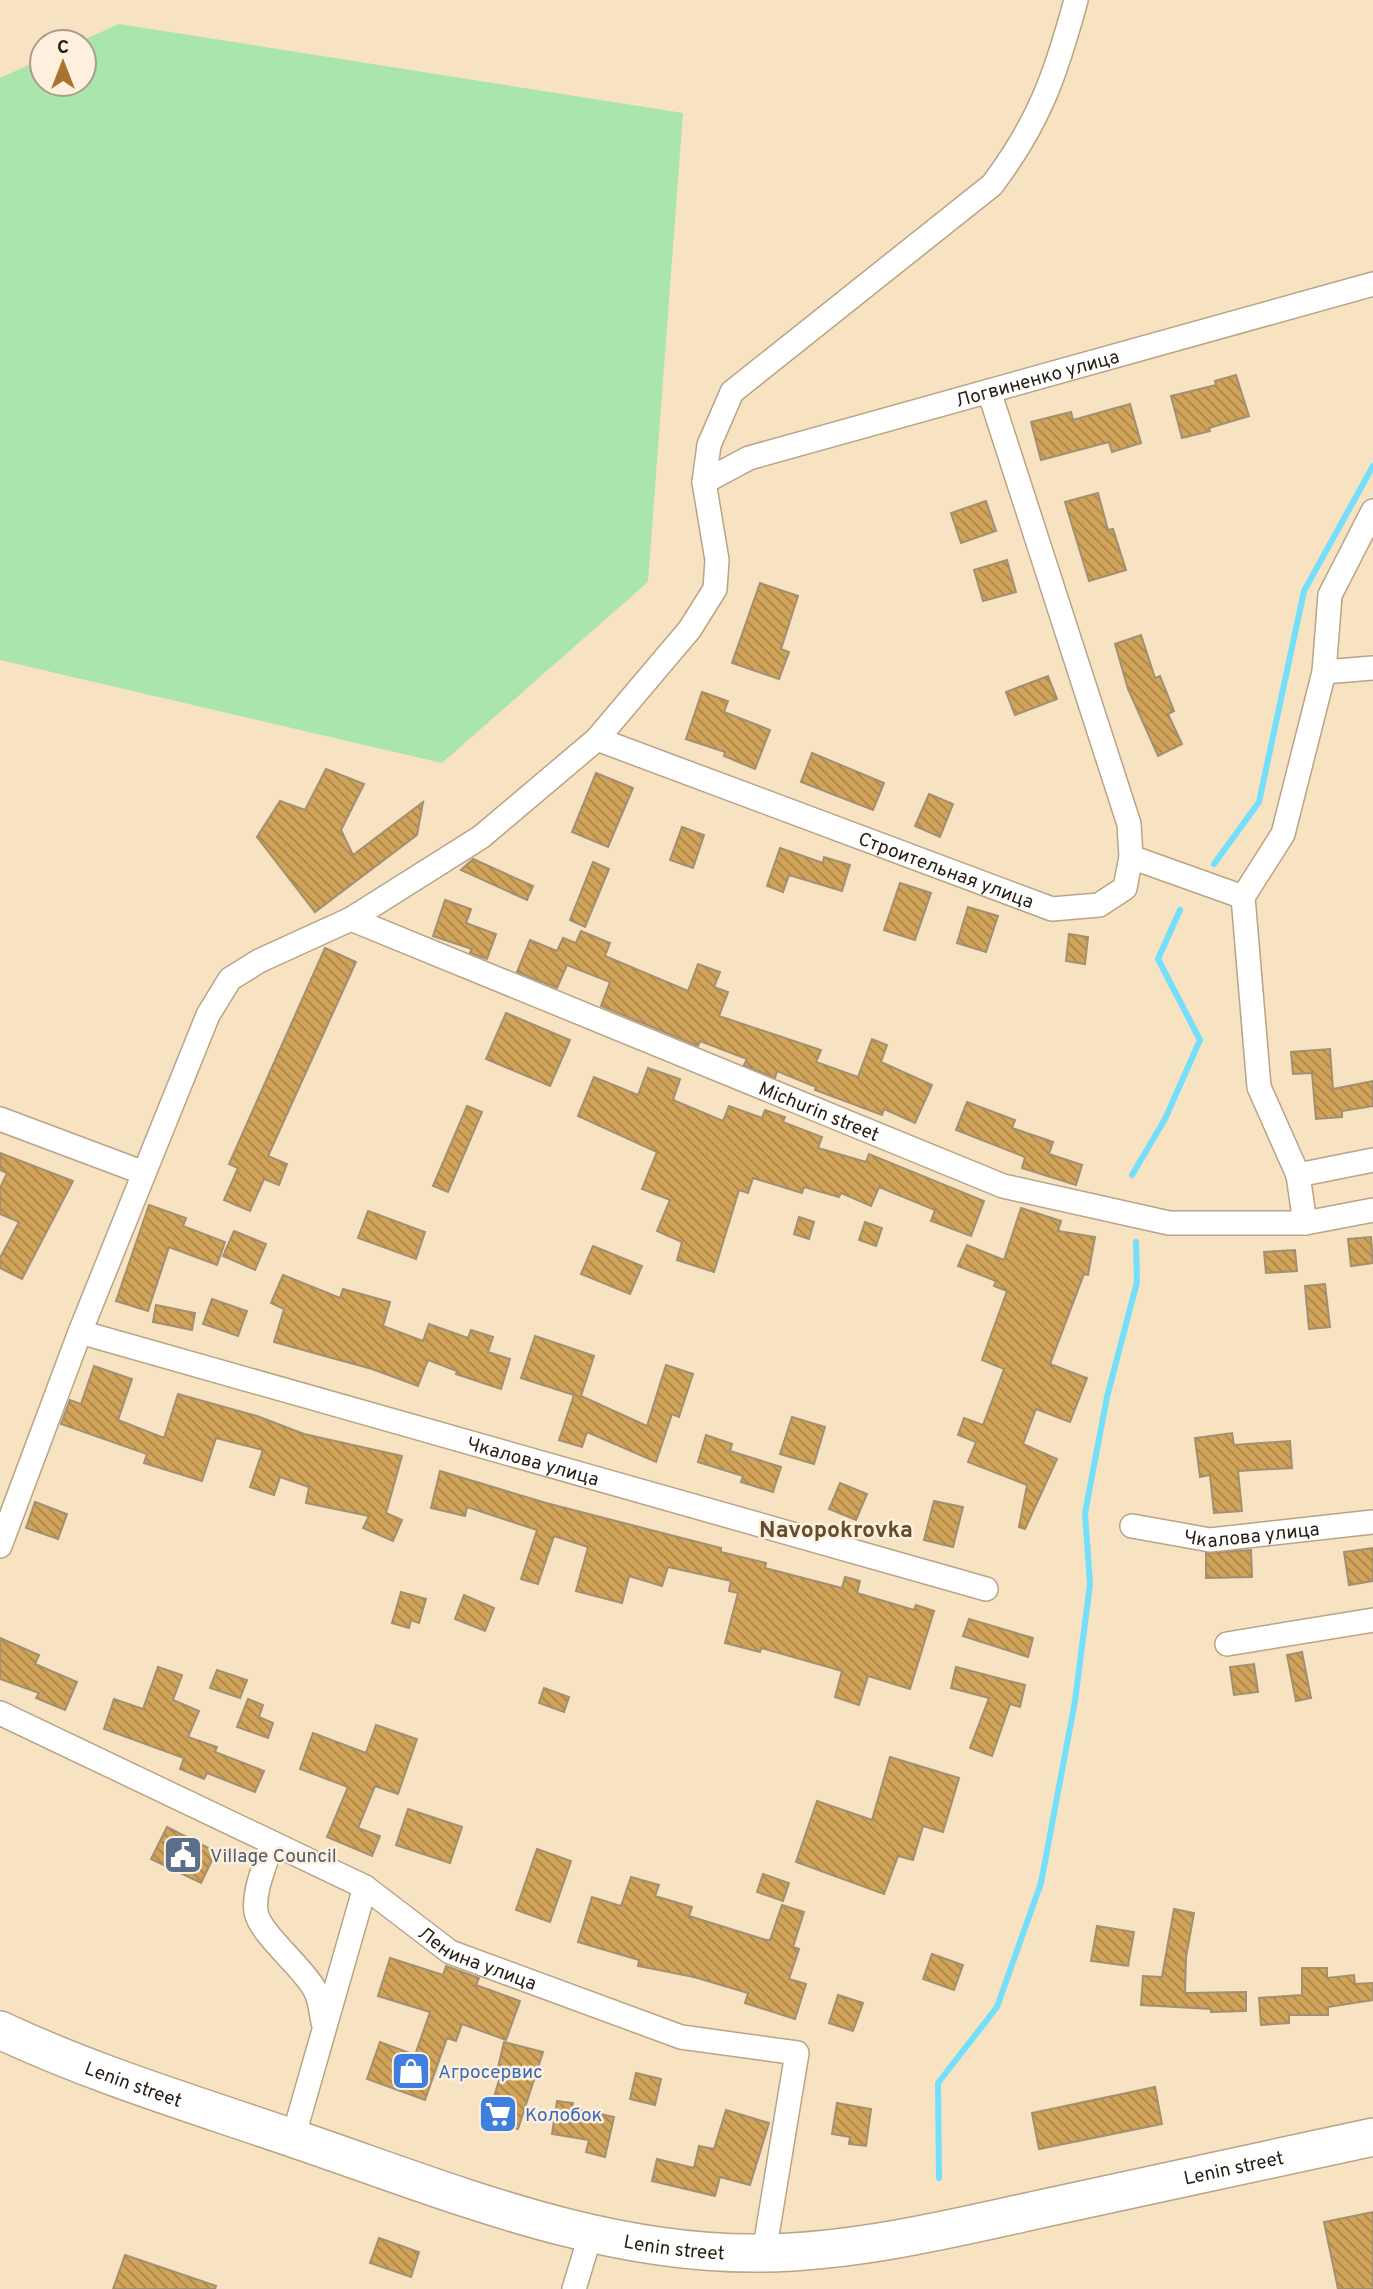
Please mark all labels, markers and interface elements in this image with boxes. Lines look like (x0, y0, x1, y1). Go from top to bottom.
north arrow (28, 28, 98, 98)
text: С (57, 36, 69, 60)
street label: Логвиненко улица (953, 345, 1122, 414)
street label: Строительная улица (855, 828, 1037, 915)
street label: Michurin street (755, 1077, 882, 1148)
street label: Чкалова улица (464, 1432, 601, 1493)
district label: Navopokrovka (759, 1517, 913, 1546)
street label: Чкалова улица (1181, 1518, 1321, 1554)
public building icon: Village Council (162, 1834, 204, 1876)
place label: Village Council (210, 1845, 337, 1869)
street label: Ленина улица (413, 1922, 540, 1997)
shop icon: Агросервис (390, 2050, 432, 2092)
street label: Lenin street (81, 2057, 185, 2114)
place label: Агросервис (438, 2061, 543, 2085)
supermarket icon: Колобок (477, 2093, 519, 2135)
place label: Колобок (525, 2104, 603, 2128)
street label: Lenin street (1182, 2147, 1286, 2192)
street label: Lenin street (621, 2231, 725, 2266)

